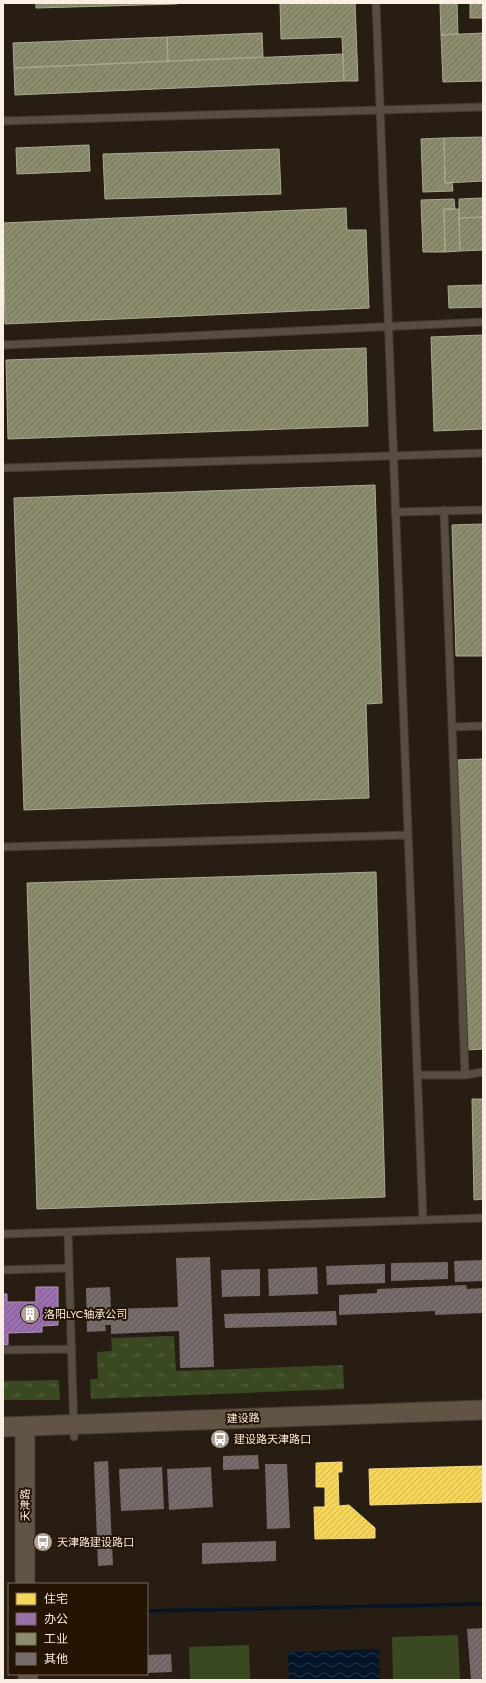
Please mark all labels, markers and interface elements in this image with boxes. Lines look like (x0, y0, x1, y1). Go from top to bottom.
building icon: 洛阳LYC轴承公司 (19, 1303, 41, 1325)
place label: 洛阳LYC轴承公司 (44, 1306, 127, 1322)
street label: 建设路 (226, 1409, 260, 1427)
bus stop icon: 建设路天津路口 (209, 1428, 231, 1450)
place label: 建设路天津路口 (234, 1431, 311, 1447)
street label: 天津路 (17, 1489, 33, 1522)
bus stop icon: 天津路建设路口 (32, 1531, 54, 1553)
place label: 天津路建设路口 (57, 1534, 134, 1550)
legend (8, 1583, 148, 1675)
text: 住宅 (44, 1590, 68, 1608)
text: 办公 (44, 1610, 68, 1628)
text: 工业 (44, 1630, 68, 1648)
text: 其他 (44, 1650, 68, 1668)

